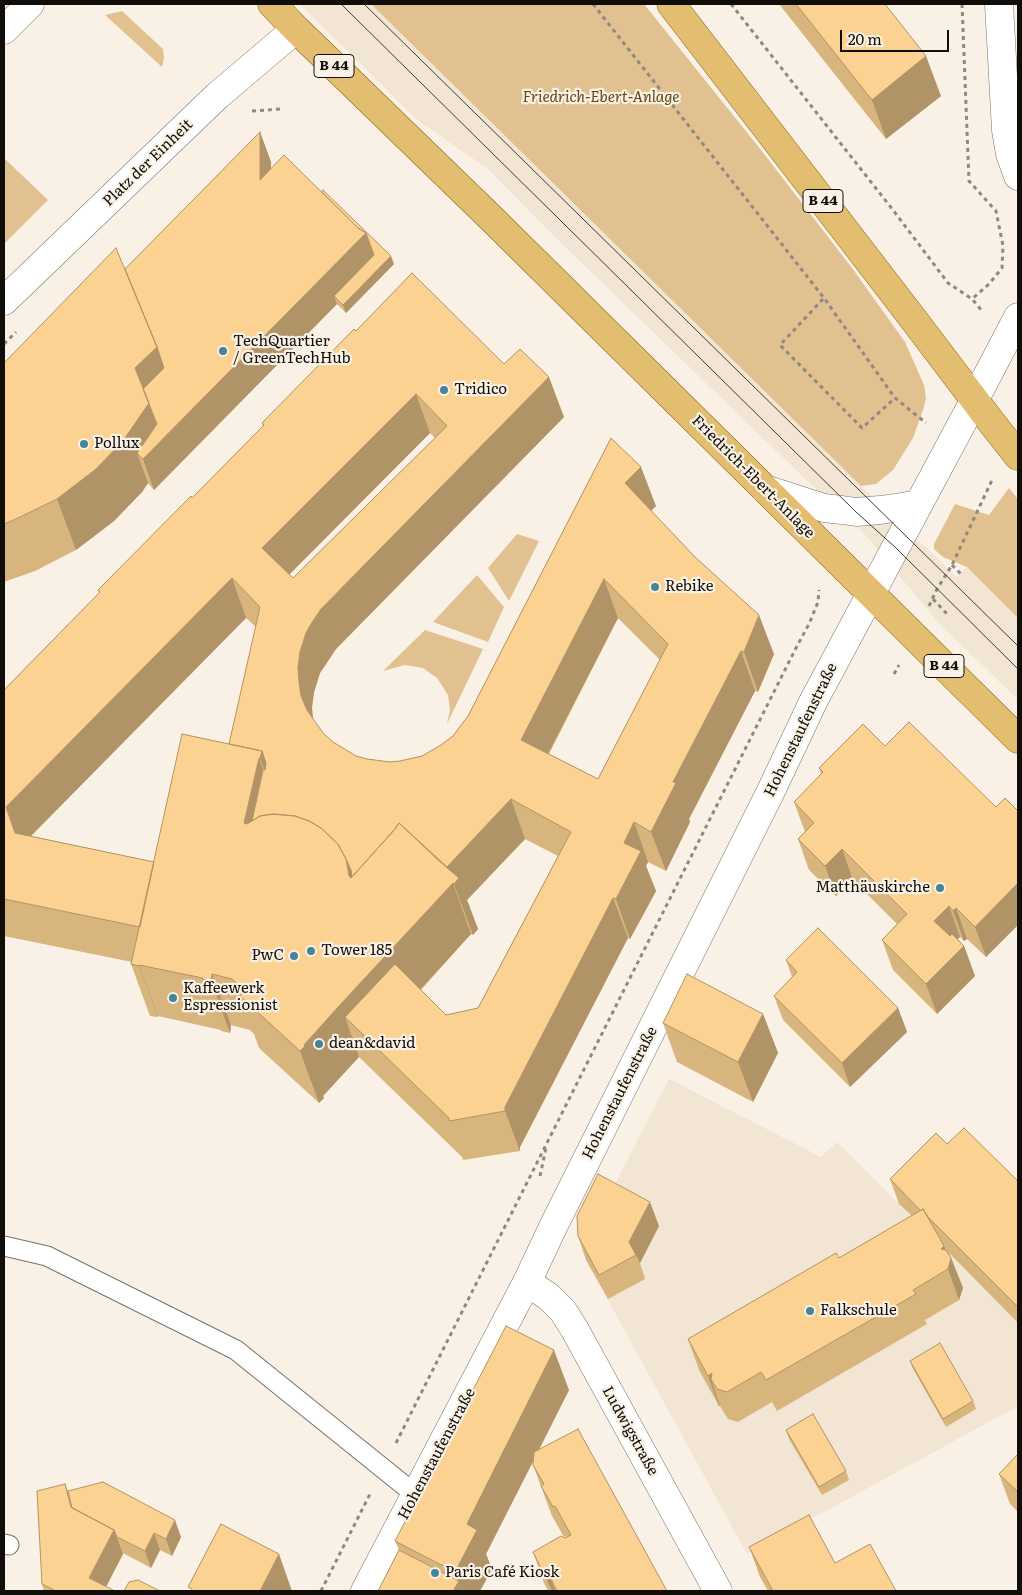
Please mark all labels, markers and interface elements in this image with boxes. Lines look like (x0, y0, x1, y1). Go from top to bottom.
scale bar (842, 20, 951, 52)
text: 20 m (848, 27, 882, 50)
road number: B 44 (314, 54, 354, 78)
park label: Friedrich-Ebert-Anlage (523, 89, 679, 107)
street label: Platz der Einheit (99, 116, 197, 210)
road number: B 44 (803, 190, 843, 212)
place label: TechQuartier / GreenTechHub (233, 333, 351, 368)
marker: TechQuartier / GreenTechHub (217, 345, 229, 357)
place label: Tridico (454, 381, 507, 399)
marker: Tridico (438, 384, 450, 396)
street label: Friedrich-Ebert-Anlage (688, 412, 818, 542)
place label: Pollux (94, 435, 139, 453)
marker: Pollux (78, 438, 90, 450)
place label: Rebike (665, 578, 714, 596)
marker: Rebike (649, 581, 661, 593)
road number: B 44 (924, 654, 964, 678)
street label: Hohenstaufenstraße (761, 660, 841, 800)
place label: Matthäuskirche (815, 879, 930, 897)
marker: Matthäuskirche (934, 882, 946, 894)
place label: Tower 185 (321, 942, 392, 960)
marker: Tower 185 (305, 945, 317, 957)
place label: PwC (252, 947, 284, 965)
marker: PwC (288, 950, 300, 962)
place label: Kaffeewerk Espressionist (183, 980, 278, 1015)
marker: Kaffeewerk Espressionist (167, 992, 179, 1004)
street label: Hohenstaufenstraße (579, 1024, 661, 1162)
place label: dean&david (329, 1035, 416, 1053)
marker: dean&david (313, 1038, 325, 1050)
place label: Falkschule (820, 1302, 897, 1320)
marker: Falkschule (804, 1305, 816, 1317)
street label: Ludwigstraße (598, 1383, 662, 1479)
street label: Hohenstaufenstraße (395, 1385, 479, 1523)
place label: Paris Café Kiosk (445, 1564, 559, 1582)
marker: Paris Café Kiosk (429, 1567, 441, 1579)

